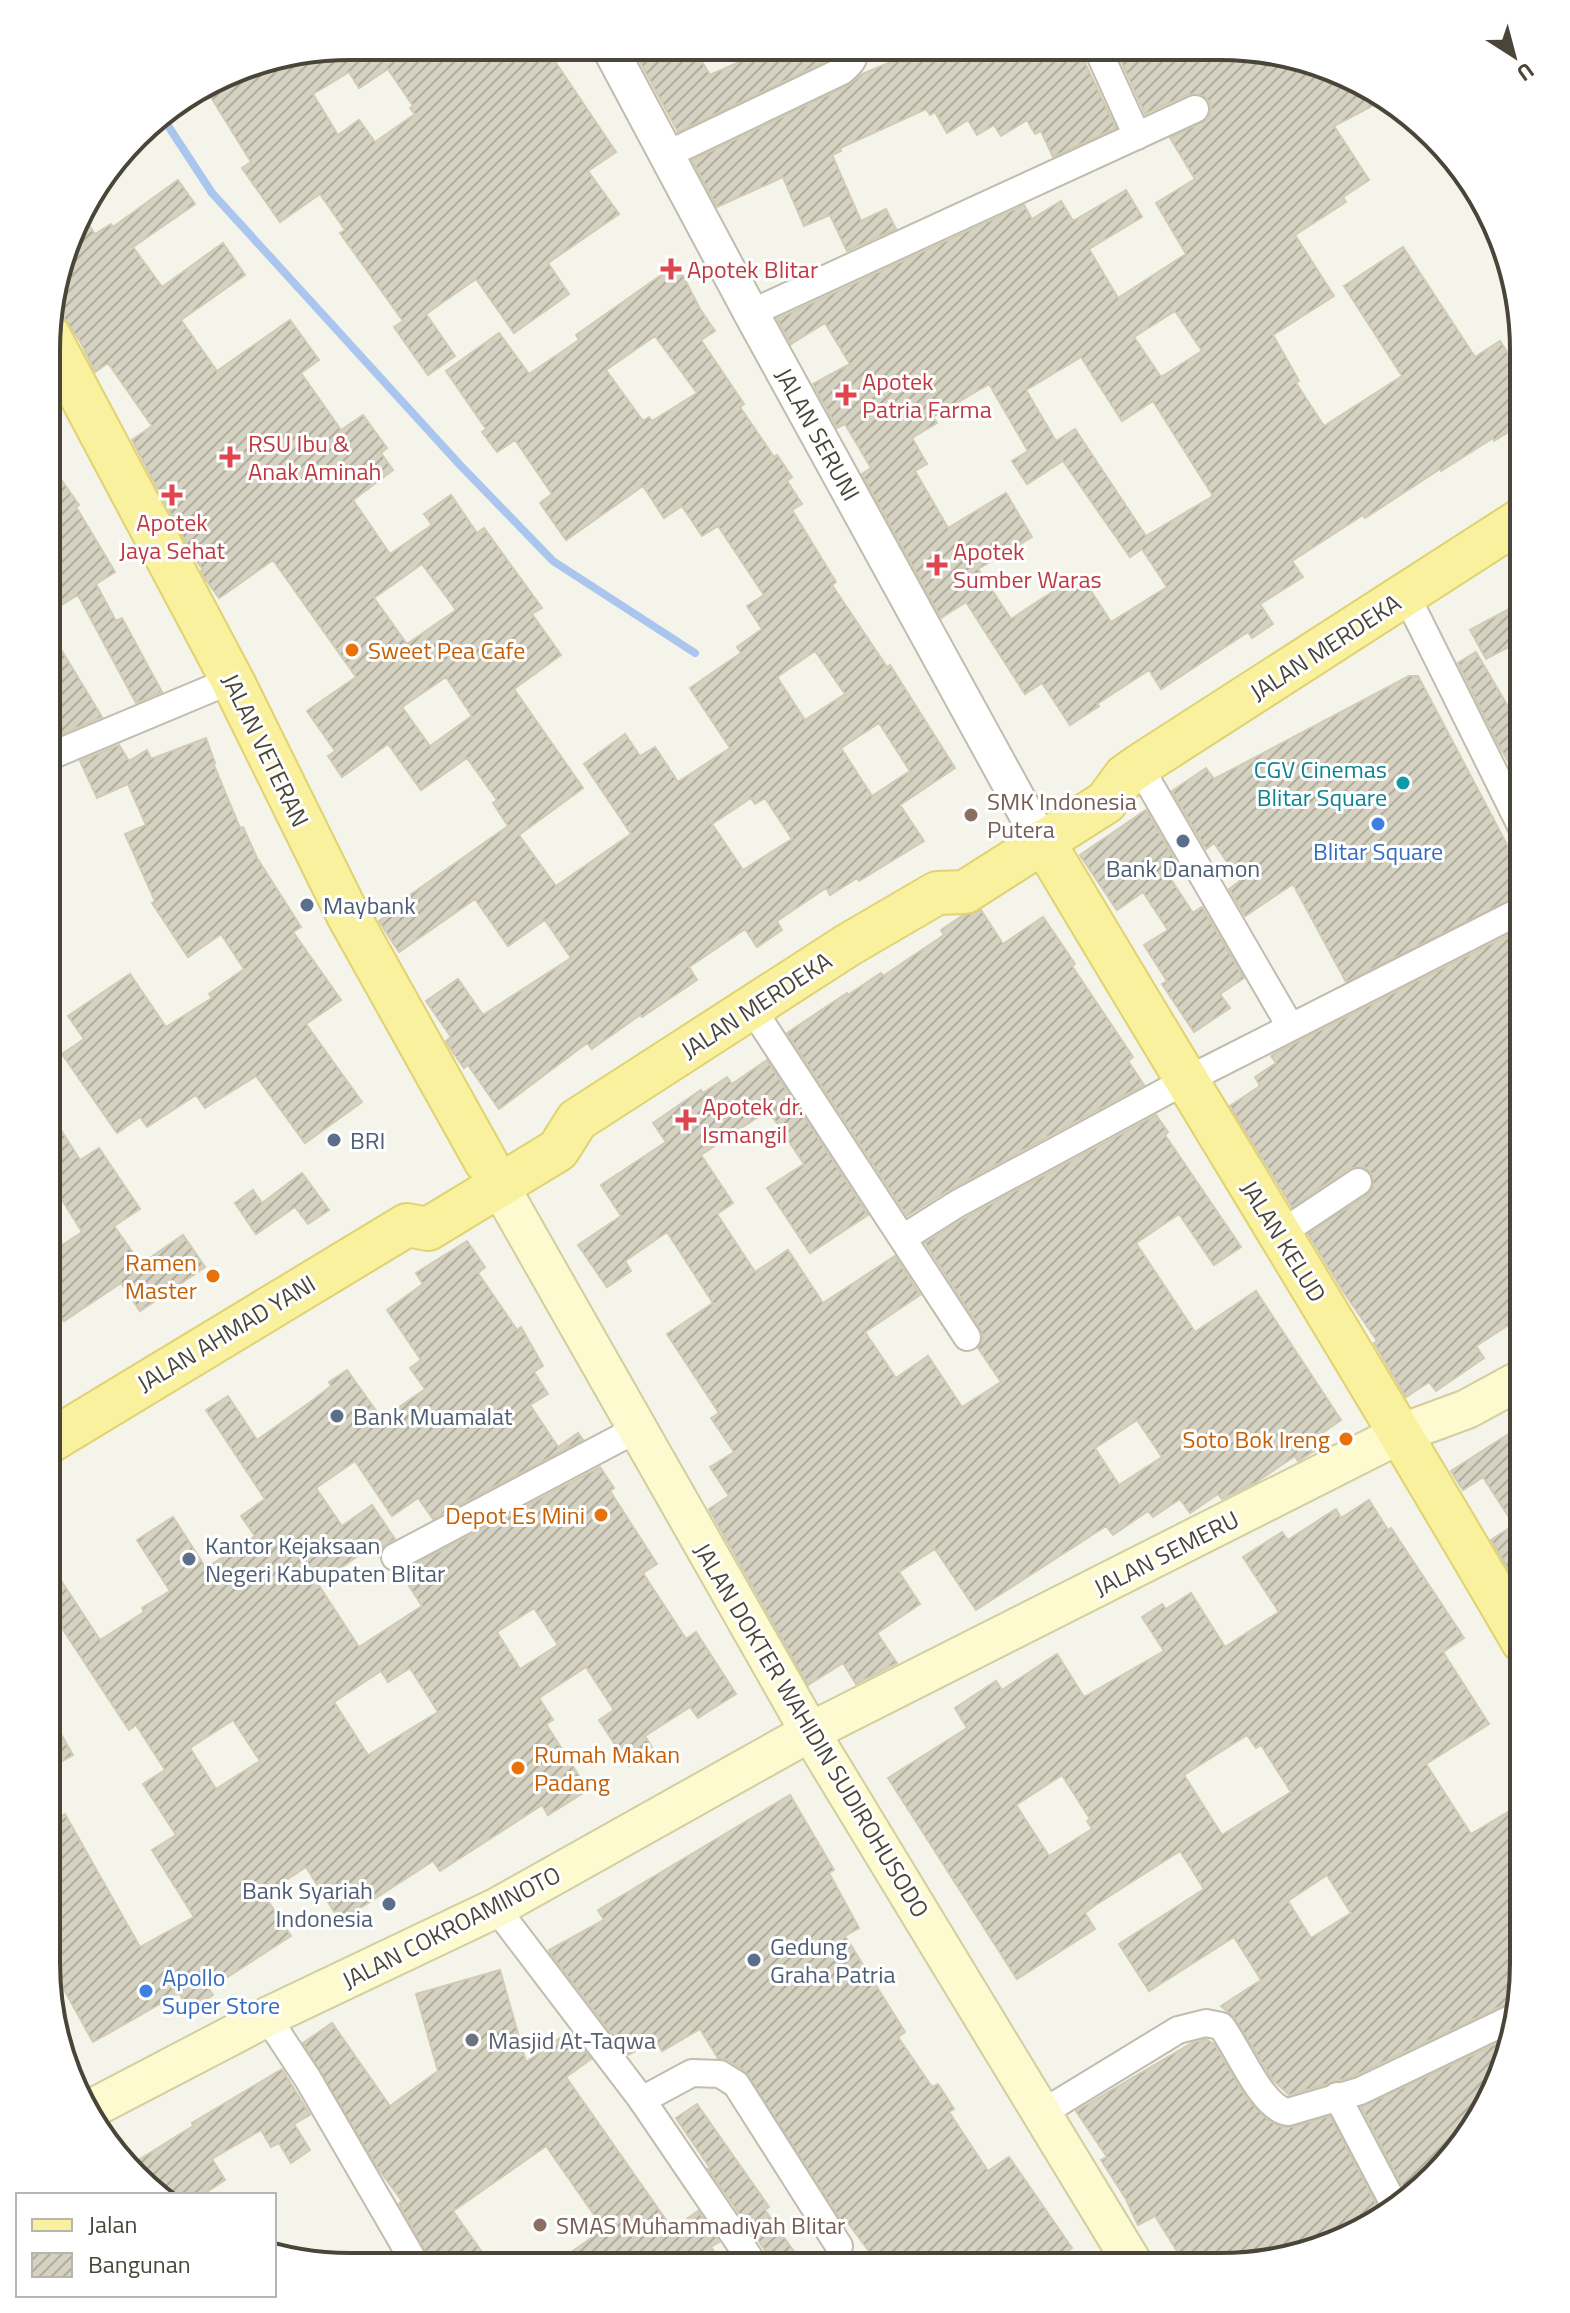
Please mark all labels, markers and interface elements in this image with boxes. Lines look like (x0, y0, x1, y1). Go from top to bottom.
north arrow (1474, 16, 1554, 96)
text: U (1510, 54, 1542, 90)
place label: Apotek Blitar (687, 251, 818, 287)
marker: Apotek Blitar (662, 260, 680, 278)
street label: JALAN SERUNI (767, 361, 869, 507)
place label: Apotek Patria Farma (862, 363, 992, 427)
marker: Apotek Patria Farma (837, 386, 855, 404)
place label: RSU Ibu & Anak Aminah (248, 425, 381, 489)
marker: RSU Ibu & Anak Aminah (219, 446, 241, 468)
marker: Apotek Jaya Sehat (163, 486, 181, 504)
place label: Apotek Jaya Sehat (119, 504, 226, 568)
place label: Apotek Sumber Waras (953, 533, 1102, 597)
marker: Apotek Sumber Waras (928, 556, 946, 574)
street label: JALAN MERDEKA (1242, 585, 1408, 709)
place label: Sweet Pea Cafe (368, 632, 525, 668)
marker: Sweet Pea Cafe (343, 641, 361, 659)
street label: JALAN VETERAN (213, 667, 319, 833)
place label: CGV Cinemas Blitar Square (1254, 751, 1387, 815)
marker: CGV Cinemas Blitar Square (1394, 774, 1412, 792)
place label: SMK Indonesia Putera (987, 783, 1137, 847)
marker: SMK Indonesia Putera (962, 806, 980, 824)
marker: Blitar Square (1369, 815, 1387, 833)
marker: Bank Danamon (1174, 832, 1192, 850)
place label: Blitar Square (1313, 833, 1443, 869)
place label: Bank Danamon (1106, 850, 1260, 886)
place label: Maybank (323, 887, 416, 923)
marker: Maybank (298, 896, 316, 914)
street label: JALAN MERDEKA (673, 943, 839, 1067)
place label: Apotek dr. Ismangil (702, 1088, 804, 1152)
marker: Apotek dr. Ismangil (677, 1111, 695, 1129)
place label: BRI (350, 1122, 385, 1158)
marker: BRI (325, 1131, 343, 1149)
street label: JALAN KELUD (1232, 1173, 1336, 1309)
place label: Ramen Master (125, 1244, 197, 1308)
street label: JALAN AHMAD YANI (130, 1265, 322, 1401)
marker: Ramen Master (204, 1267, 222, 1285)
place label: Bank Muamalat (353, 1398, 513, 1434)
marker: Bank Muamalat (328, 1407, 346, 1425)
place label: Soto Bok Ireng (1182, 1421, 1330, 1457)
marker: Soto Bok Ireng (1337, 1430, 1355, 1448)
place label: Depot Es Mini (445, 1497, 585, 1533)
street label: JALAN SEMERU (1087, 1501, 1245, 1605)
marker: Depot Es Mini (592, 1506, 610, 1524)
place label: Kantor Kejaksaan Negeri Kabupaten Blitar (205, 1527, 445, 1591)
street label: JALAN DOKTER WAHIDIN SUDIROHUSODO (685, 1536, 939, 1924)
marker: Kantor Kejaksaan Negeri Kabupaten Blitar (180, 1550, 198, 1568)
place label: Rumah Makan Padang (534, 1736, 680, 1800)
marker: Rumah Makan Padang (509, 1759, 527, 1777)
street label: JALAN COKROAMINOTO (335, 1856, 567, 1998)
place label: Bank Syariah Indonesia (242, 1872, 373, 1936)
marker: Bank Syariah Indonesia (380, 1895, 398, 1913)
place label: Gedung Graha Patria (770, 1928, 895, 1992)
marker: Gedung Graha Patria (745, 1951, 763, 1969)
place label: Apollo Super Store (162, 1959, 280, 2023)
marker: Apollo Super Store (137, 1982, 155, 2000)
place label: Masjid At-Taqwa (488, 2022, 656, 2058)
marker: Masjid At-Taqwa (463, 2031, 481, 2049)
legend (16, 2193, 276, 2297)
text: Jalan (88, 2206, 137, 2242)
place label: SMAS Muhammadiyah Blitar (556, 2207, 845, 2243)
marker: SMAS Muhammadiyah Blitar (531, 2216, 549, 2234)
text: Bangunan (88, 2246, 191, 2282)

